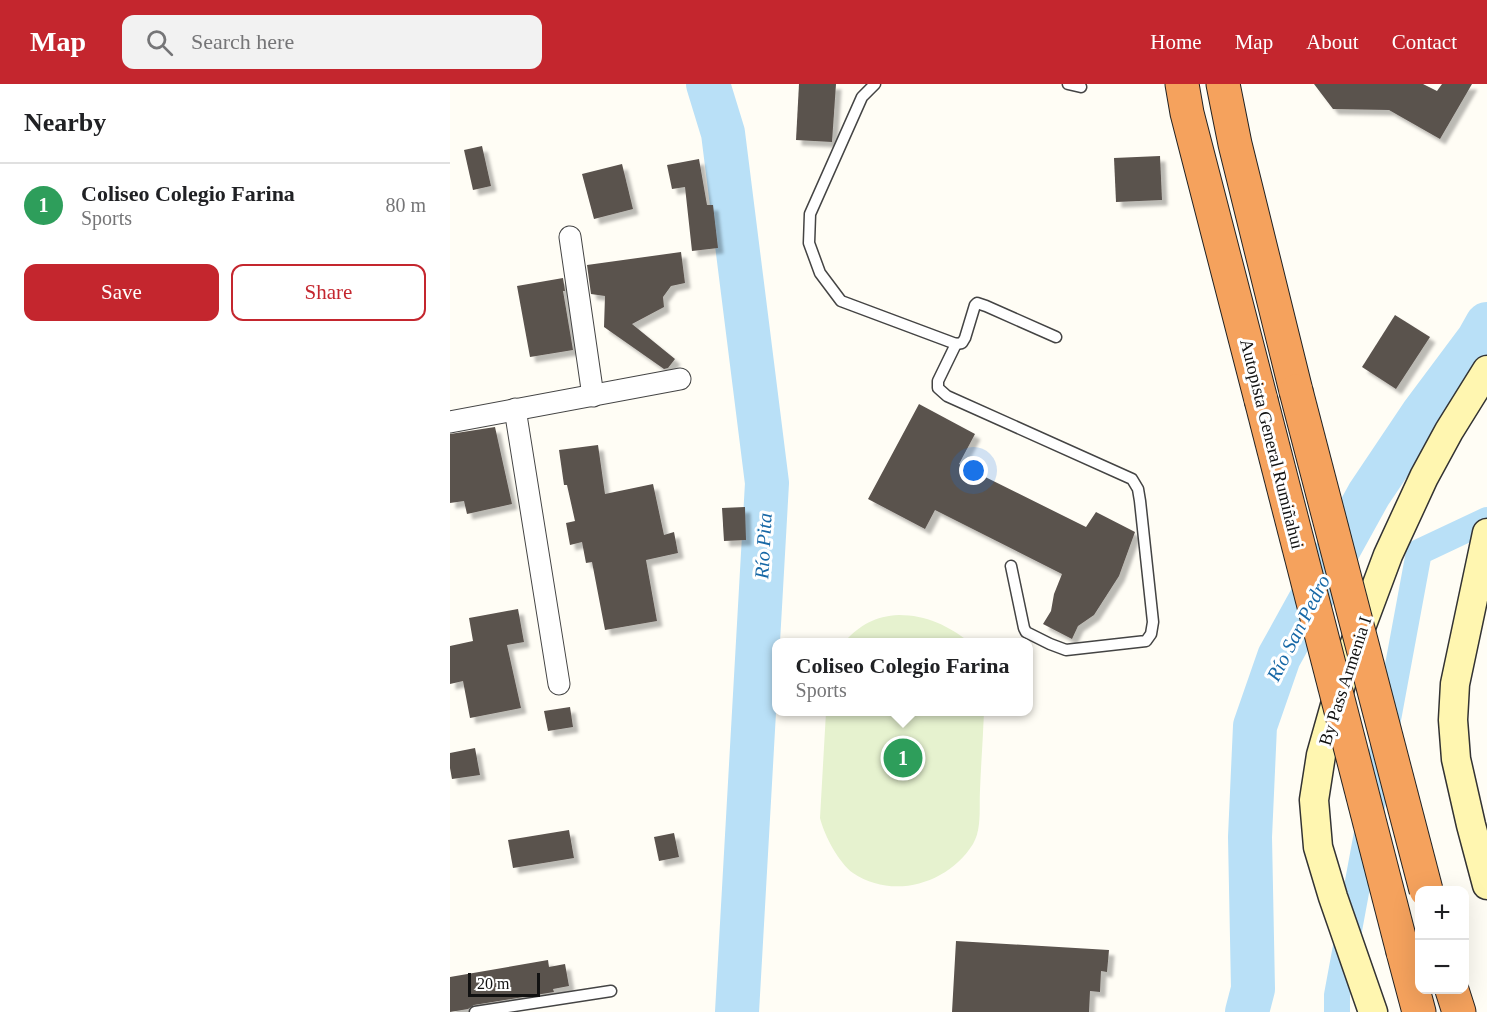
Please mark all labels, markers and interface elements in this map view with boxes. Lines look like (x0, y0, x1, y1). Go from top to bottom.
search box (122, 15, 542, 69)
text: Map (30, 26, 86, 57)
icon: search (143, 26, 176, 59)
text: Search here (191, 29, 294, 54)
text: Home (1150, 30, 1202, 54)
text: Map (1235, 30, 1273, 54)
text: About (1306, 30, 1359, 54)
text: Contact (1392, 30, 1457, 54)
text: Nearby (24, 108, 106, 137)
text: Coliseo Colegio Farina (81, 181, 295, 206)
text: 1 (39, 194, 49, 216)
text: 80 m (385, 194, 426, 216)
text: Sports (81, 207, 132, 229)
button: Save (24, 264, 219, 321)
button: Share (231, 264, 426, 321)
street label: Autopista General Rumiñahui (1236, 337, 1308, 551)
your location (959, 456, 988, 485)
water label: Río Pita (750, 512, 776, 581)
water label: Río San Pedro (1261, 571, 1334, 686)
street label: By Pass Armenia I (1315, 614, 1375, 748)
popup (772, 638, 1033, 716)
text: Coliseo Colegio Farina (796, 653, 1009, 678)
text: Sports (796, 679, 847, 701)
pin: 1 (884, 736, 922, 780)
map controls (1415, 886, 1469, 994)
button: + (1415, 886, 1469, 940)
button: − (1415, 940, 1469, 994)
scale bar (468, 970, 540, 998)
text: 20 m (477, 975, 509, 992)

